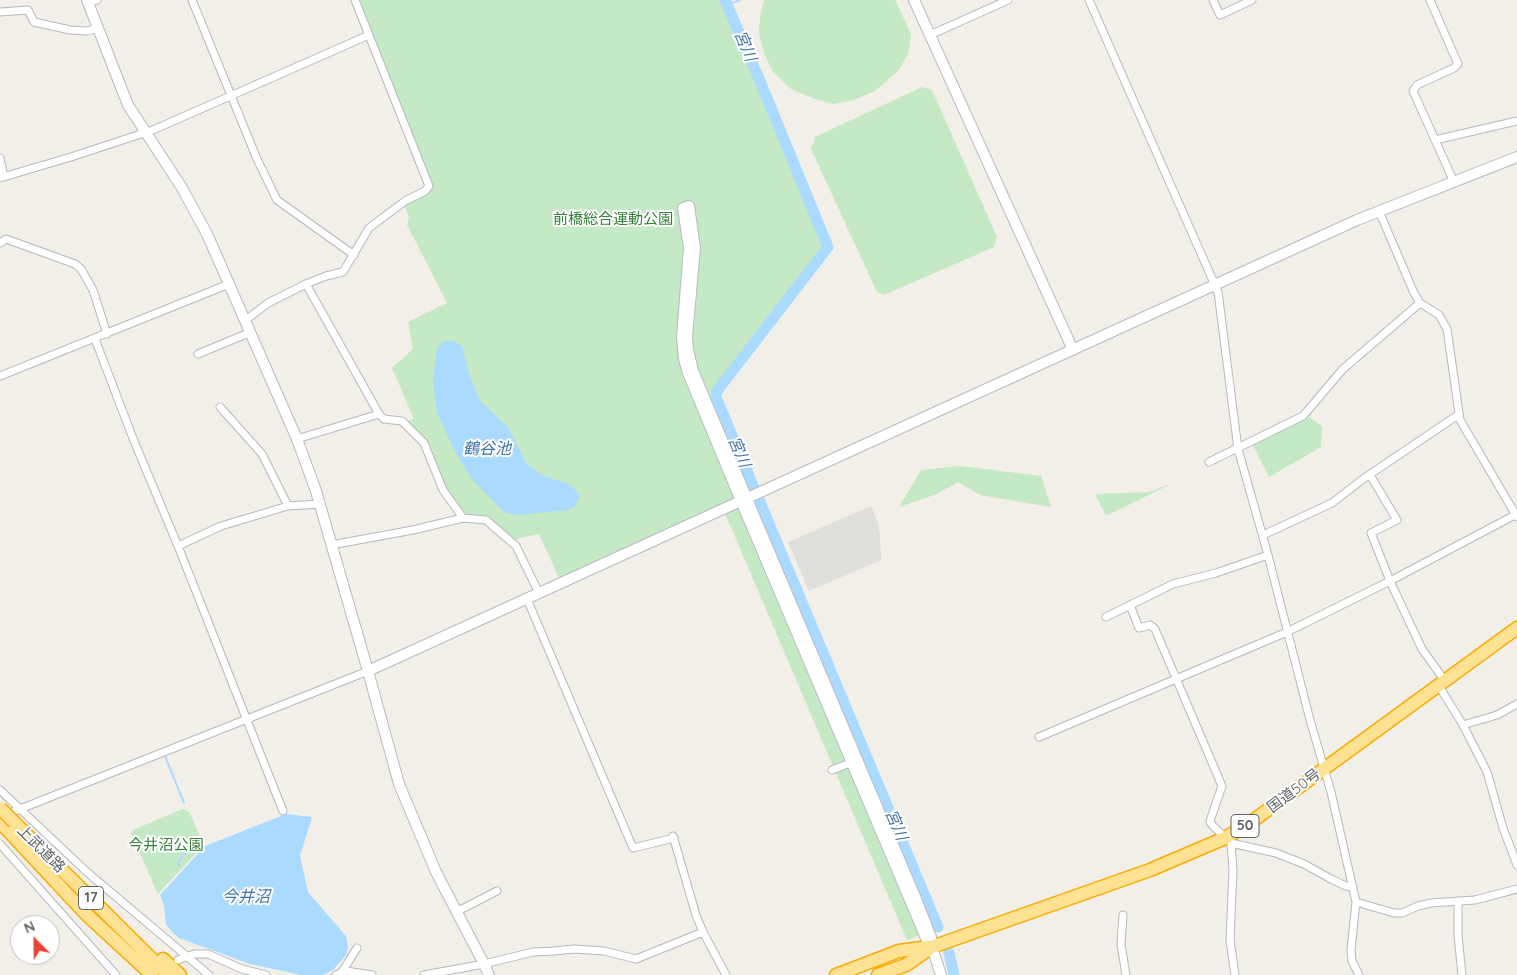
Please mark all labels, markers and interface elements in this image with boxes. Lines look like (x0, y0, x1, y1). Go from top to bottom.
water label: 宮川 (730, 28, 760, 64)
park label: 前橋総合運動公園 (553, 210, 673, 228)
water label: 宮川 (724, 434, 754, 470)
water label: 鶴谷池 (463, 439, 511, 459)
street label: 国道50号 (1264, 765, 1324, 817)
water label: 宮川 (881, 807, 911, 843)
road number: 50 (1231, 814, 1259, 838)
street label: 上武道路 (13, 821, 69, 877)
park label: 今井沼公園 (129, 836, 203, 854)
road number: 17 (78, 886, 104, 910)
water label: 今井沼 (222, 887, 270, 907)
north arrow (10, 915, 60, 965)
text: N (21, 917, 38, 937)

